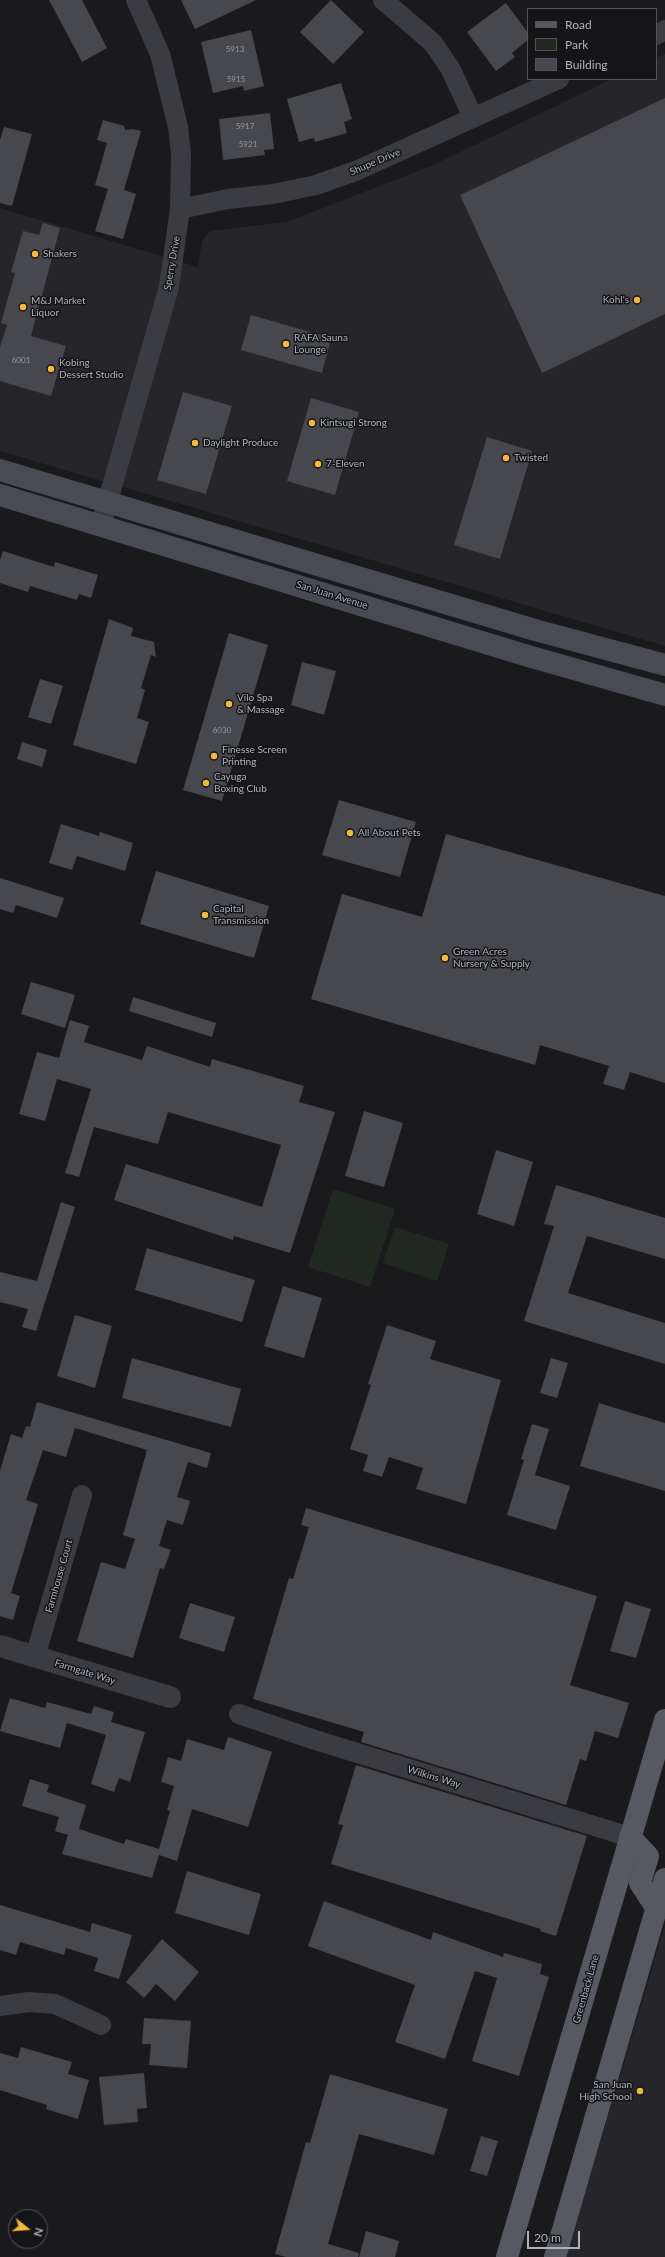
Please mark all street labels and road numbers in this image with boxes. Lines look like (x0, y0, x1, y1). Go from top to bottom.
street label: Shupe Drive (348, 146, 402, 178)
street label: Sperry Drive (161, 235, 183, 291)
street label: San Juan Avenue (295, 578, 369, 612)
street label: Farmhouse Court (43, 1538, 75, 1614)
street label: Farmgate Way (53, 1657, 117, 1687)
street label: Wilkins Way (406, 1763, 462, 1791)
street label: Greenback Lane (570, 1953, 602, 2025)

